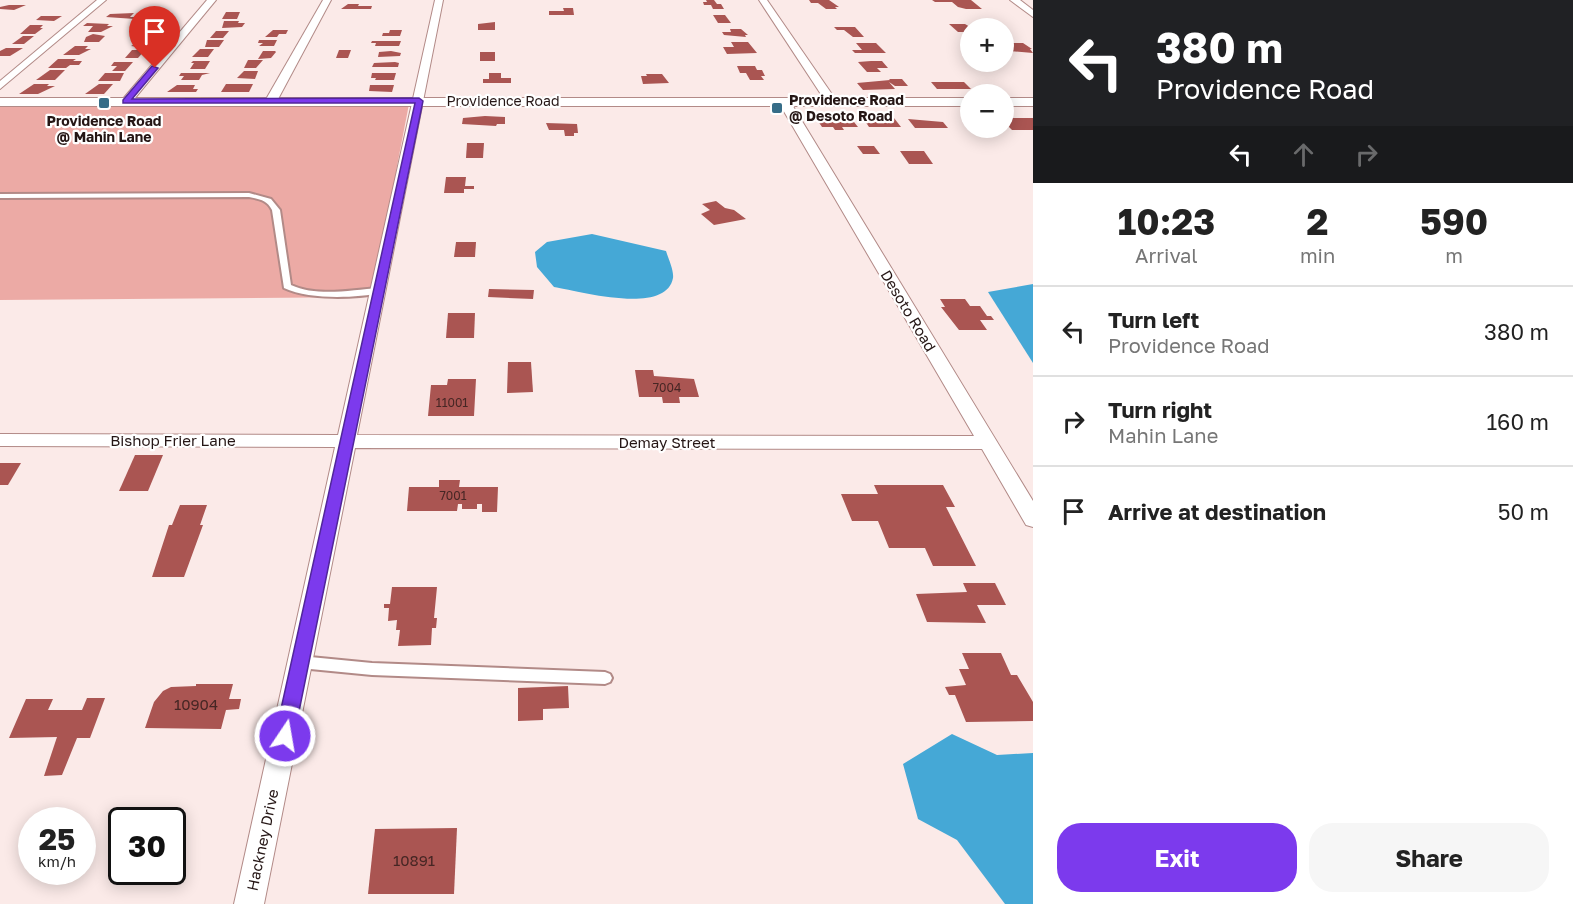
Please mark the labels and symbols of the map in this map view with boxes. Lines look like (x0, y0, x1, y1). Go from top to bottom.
pin (129, 6, 180, 68)
place label: Providence Road @ Desoto Road (789, 91, 904, 124)
street label: Providence Road (446, 92, 560, 109)
marker: Providence Road @ Mahin Lane (97, 96, 111, 110)
marker: Providence Road @ Desoto Road (770, 101, 784, 115)
place label: Providence Road @ Mahin Lane (47, 112, 161, 145)
street label: Desoto Road (878, 267, 940, 354)
house number: 7004 (653, 380, 681, 395)
house number: 11001 (436, 395, 468, 410)
street label: Bishop Frier Lane (110, 431, 236, 449)
street label: Demay Street (618, 433, 716, 451)
house number: 7001 (439, 488, 467, 503)
house number: 10904 (174, 695, 218, 713)
position arrow (253, 704, 317, 768)
street label: Hackney Drive (242, 787, 282, 892)
speed limit sign: 30 (108, 807, 186, 885)
house number: 10891 (393, 851, 435, 869)

